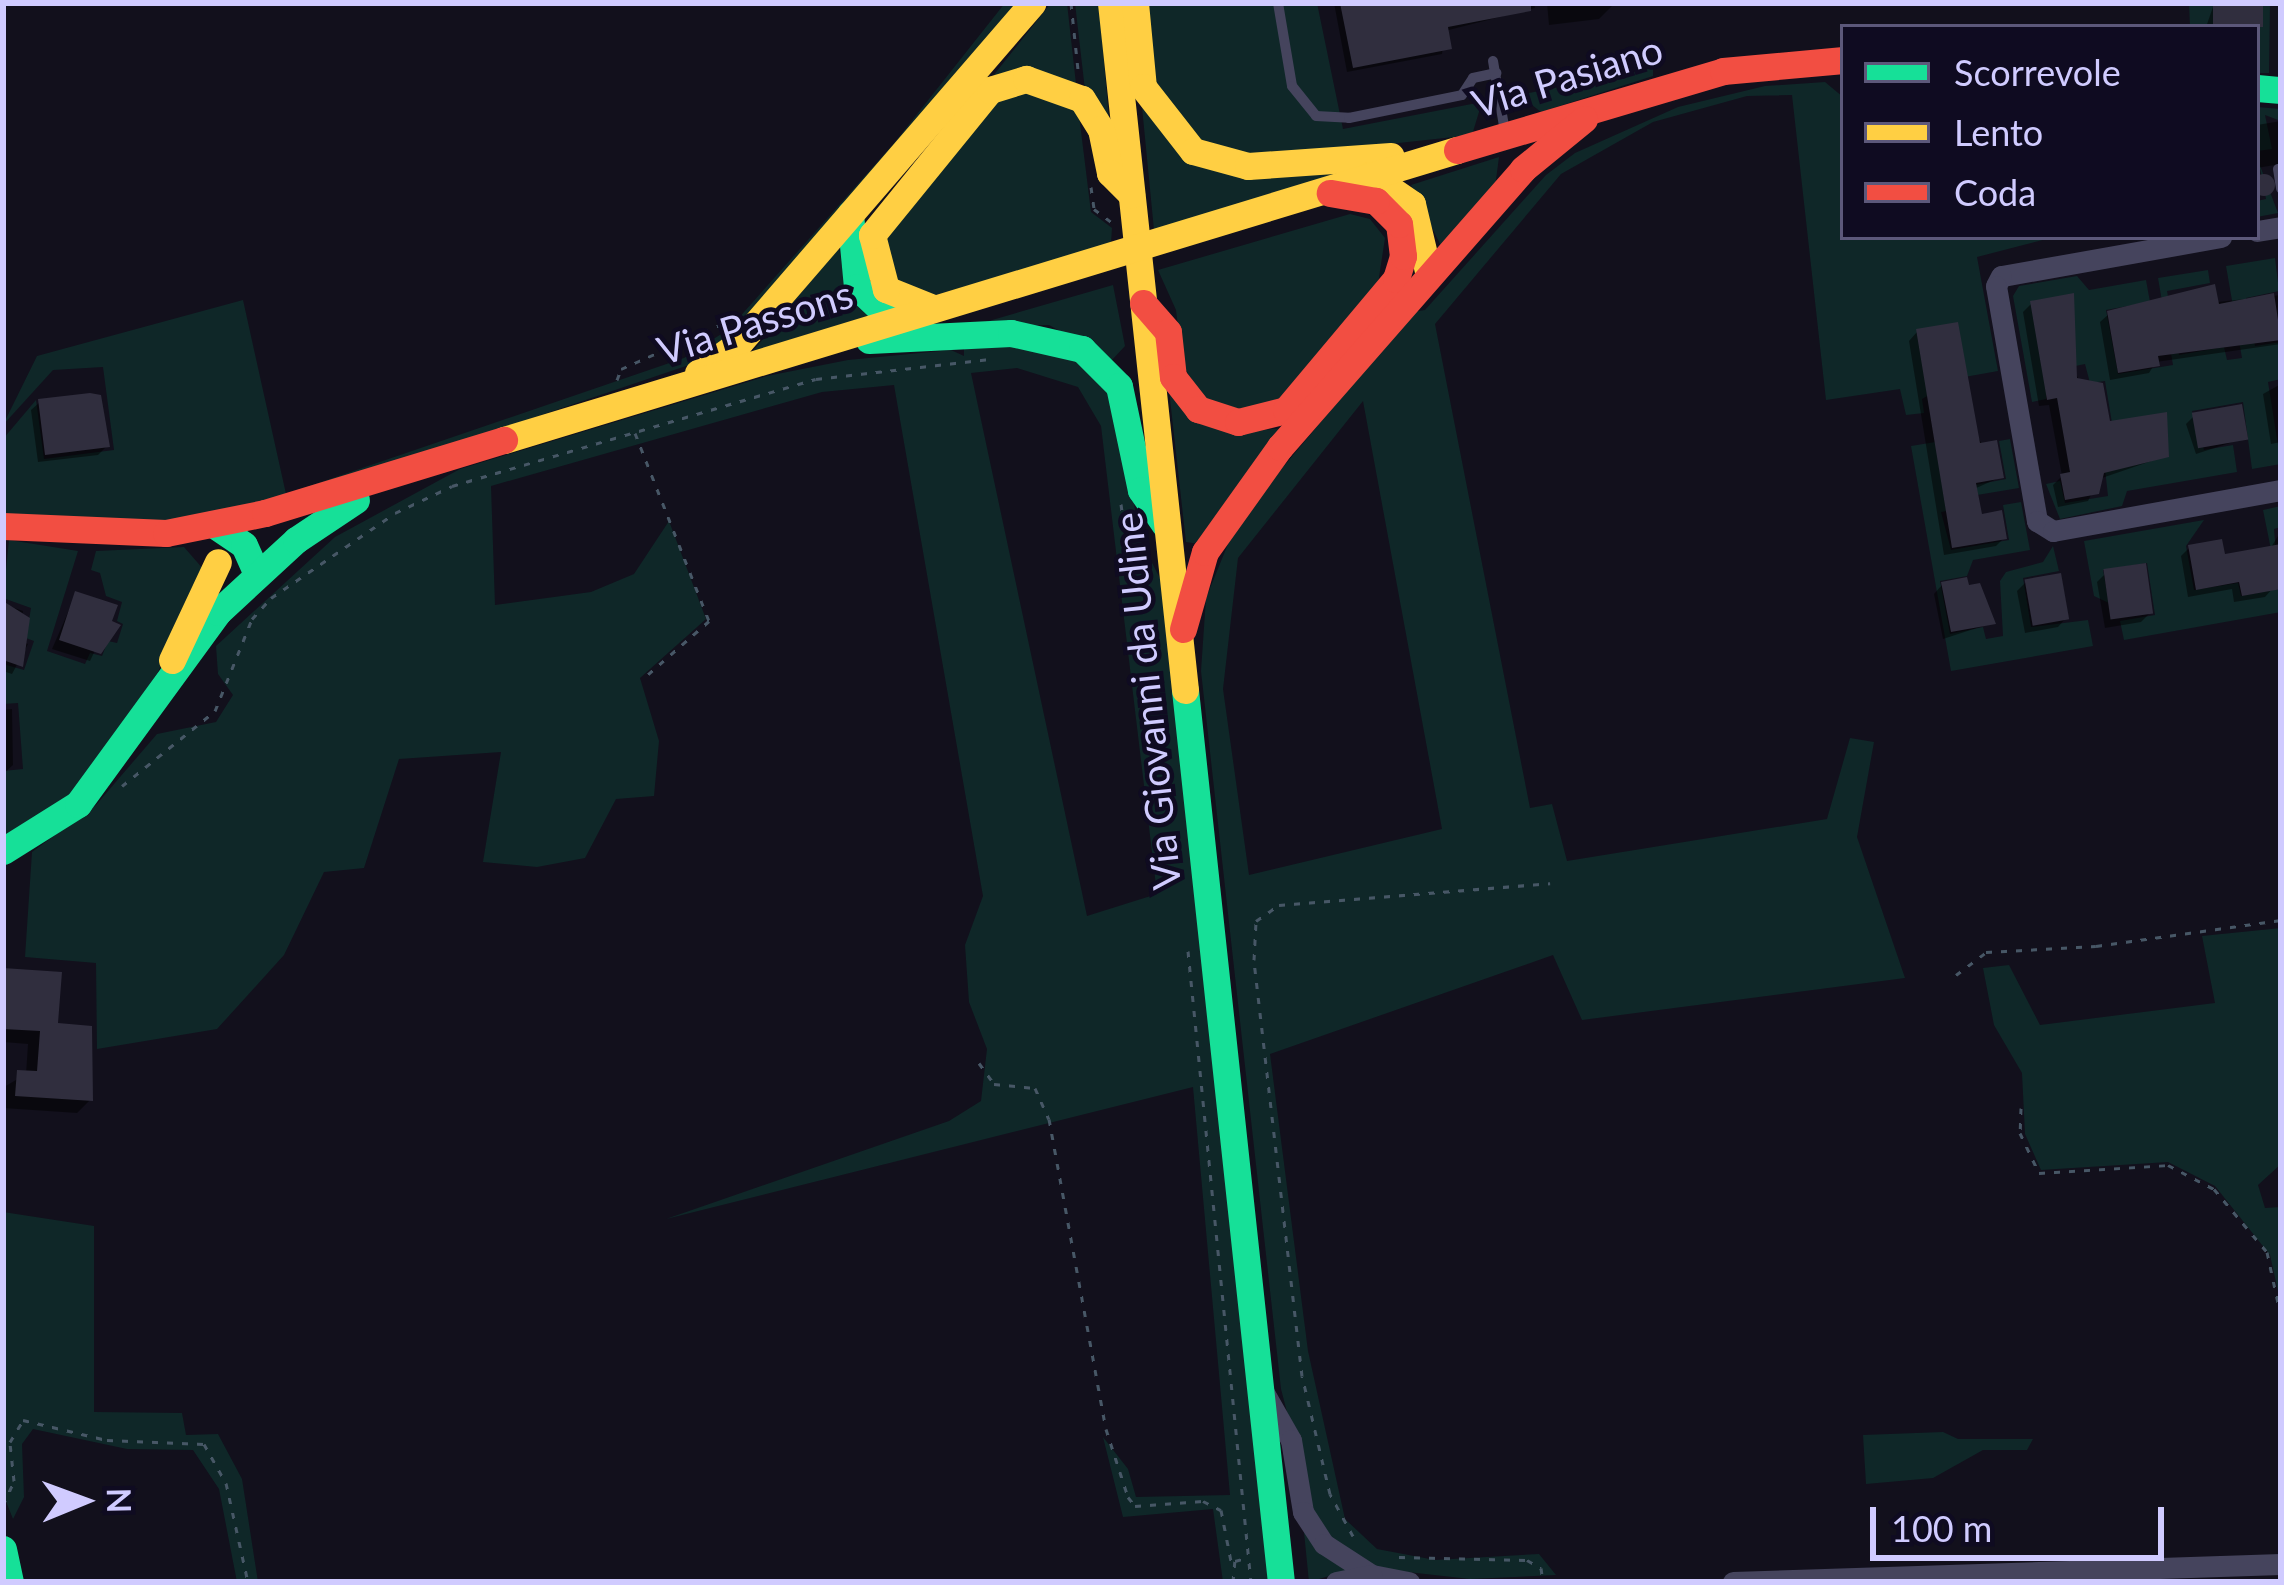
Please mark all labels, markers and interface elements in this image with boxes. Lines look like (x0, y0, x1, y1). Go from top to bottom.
legend (1840, 24, 2260, 240)
street label: Via Pasiano (1466, 25, 1668, 127)
text: Scorrevole (1954, 50, 2121, 94)
text: Lento (1954, 110, 2043, 154)
text: Coda (1954, 170, 2036, 214)
street label: Via Passons (652, 270, 858, 374)
street label: Via Giovanni da Udine (1104, 510, 1190, 892)
north arrow (24, 1441, 144, 1561)
scale bar (1876, 1483, 2170, 1557)
text: N (100, 1487, 140, 1513)
text: 100 m (1891, 1506, 1992, 1550)

